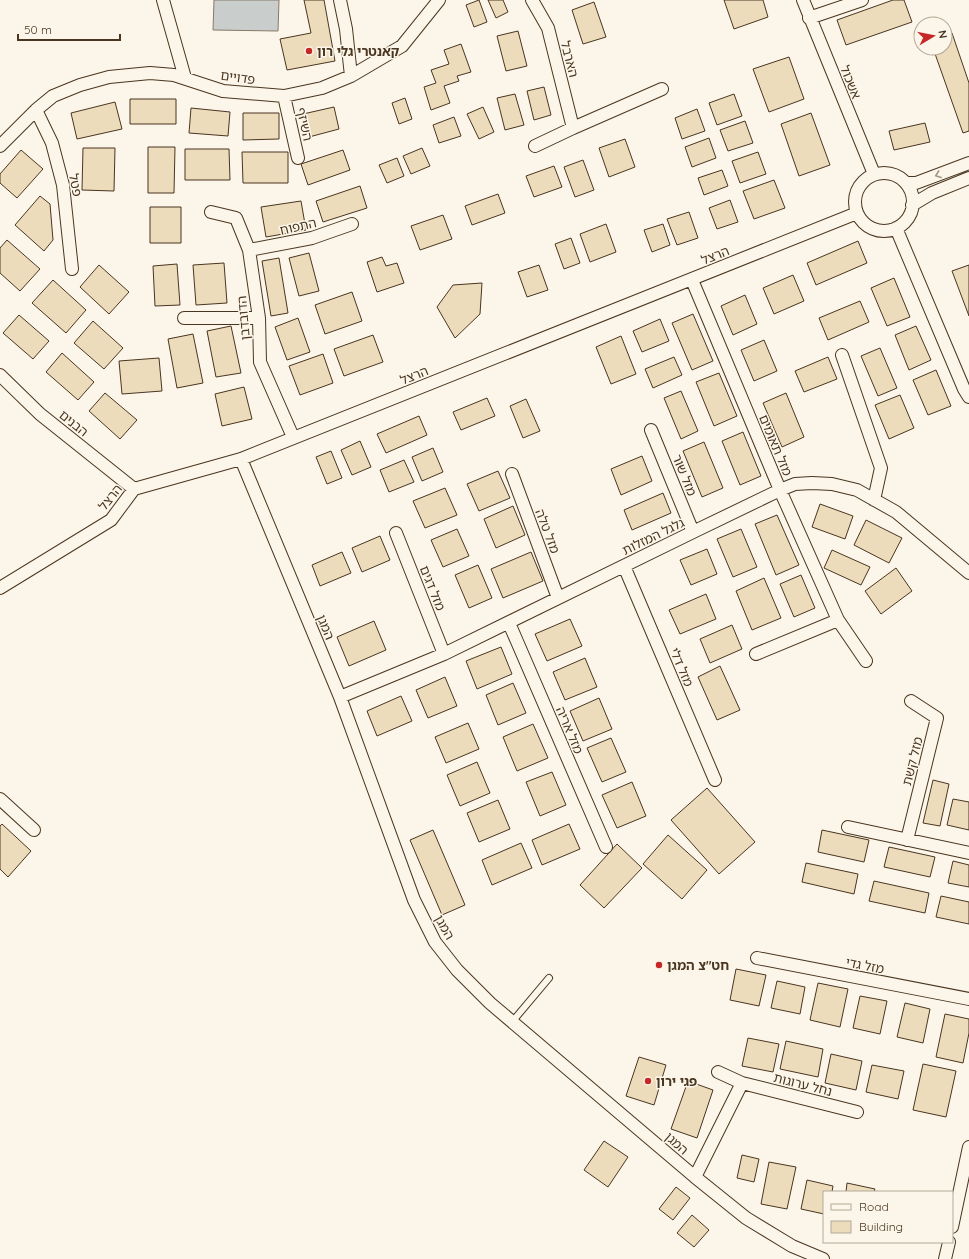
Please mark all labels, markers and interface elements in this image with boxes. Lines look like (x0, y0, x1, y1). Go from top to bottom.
scale bar (18, 16, 120, 42)
north arrow (913, 16, 953, 56)
text: 50 m (24, 22, 52, 37)
text: N (935, 29, 950, 39)
street label: הארבל (558, 39, 582, 79)
place label: קאנטרי גלי רון (317, 43, 400, 59)
marker: קאנטרי גלי רון (304, 46, 314, 56)
street label: אשכול (837, 63, 865, 101)
street label: פדויים (220, 67, 257, 87)
street label: השיזף (293, 106, 317, 142)
one-way arrow (934, 170, 941, 179)
street label: פטל (66, 172, 86, 198)
street label: התפוח (278, 214, 318, 238)
street label: הרצל (699, 242, 731, 268)
street label: הדובדבן (233, 295, 253, 341)
street label: הרצל (398, 362, 430, 388)
street label: הבנים (56, 406, 92, 440)
street label: מזל תאומים (756, 412, 796, 479)
street label: מזל שור (669, 452, 701, 498)
street label: הרצל (95, 481, 125, 513)
street label: מזל טלה (532, 506, 564, 556)
street label: גלגל המזלות (619, 514, 687, 558)
street label: מזל דגים (417, 563, 449, 613)
street label: המגן (314, 612, 338, 642)
street label: מזל דלי (667, 645, 698, 689)
street label: מזל אריה (553, 704, 587, 756)
street label: מזל קשת (898, 735, 926, 787)
street label: המגן (432, 912, 458, 942)
street label: מזל גדי (844, 953, 886, 977)
place label: חט"צ המגן (667, 957, 729, 973)
marker: חט"צ המגן (654, 960, 664, 970)
street label: נחל ערוגות (772, 1069, 834, 1099)
place label: פגי ירון (656, 1073, 697, 1089)
marker: פגי ירון (643, 1076, 653, 1086)
street label: המגן (662, 1128, 692, 1158)
legend (823, 1191, 953, 1243)
text: Road (859, 1199, 889, 1214)
text: Building (859, 1219, 903, 1234)

